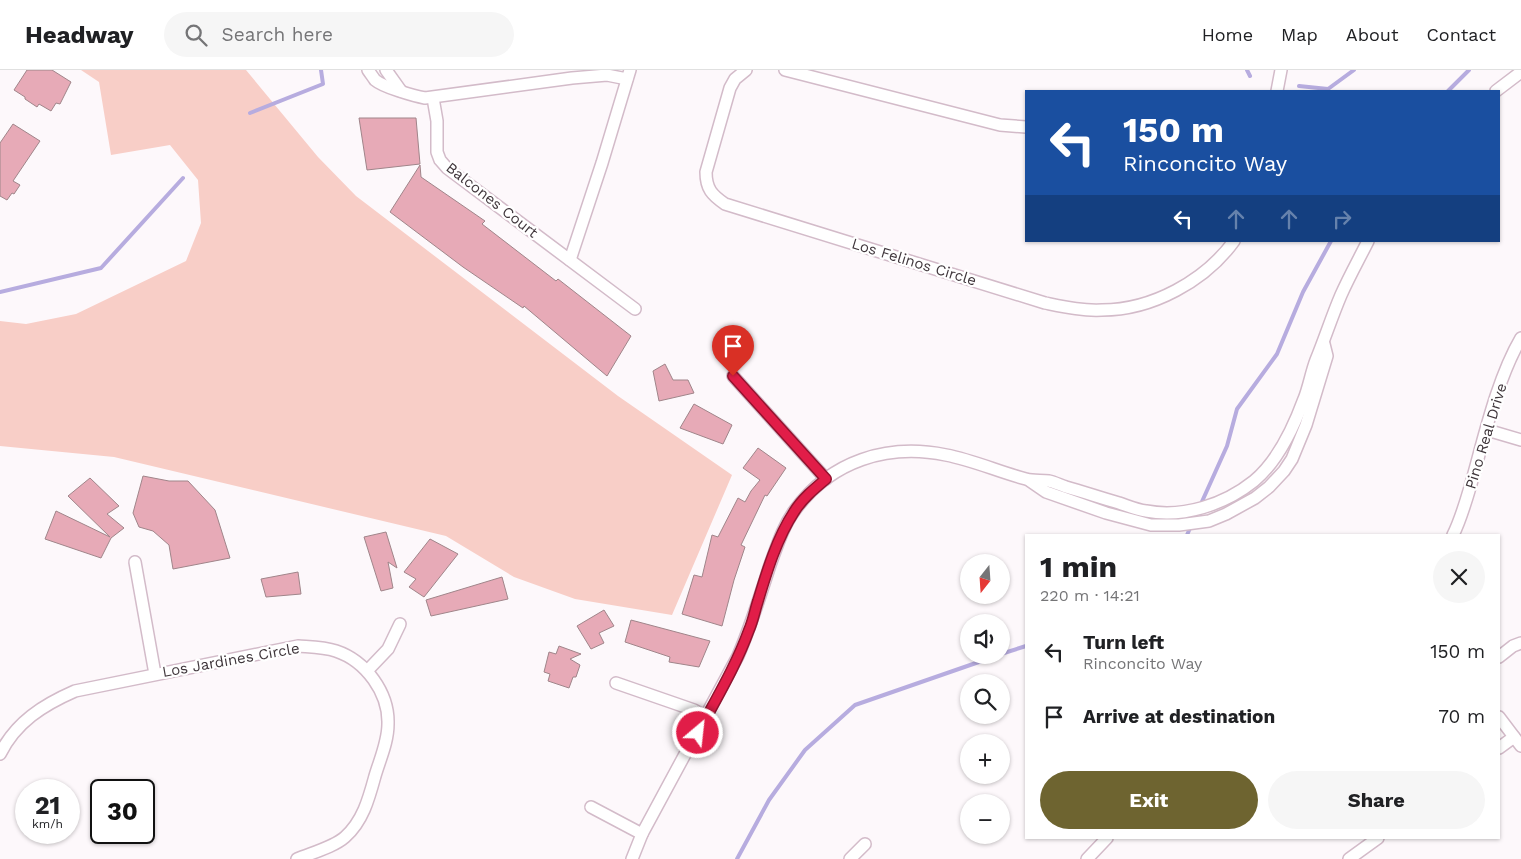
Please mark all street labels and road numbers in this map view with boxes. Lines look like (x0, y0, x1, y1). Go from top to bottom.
street label: Balcones Court (442, 159, 542, 242)
street label: Los Felinos Circle (849, 234, 979, 290)
street label: Pino Real Drive (1461, 381, 1511, 491)
street label: Los Jardines Circle (161, 639, 301, 681)

